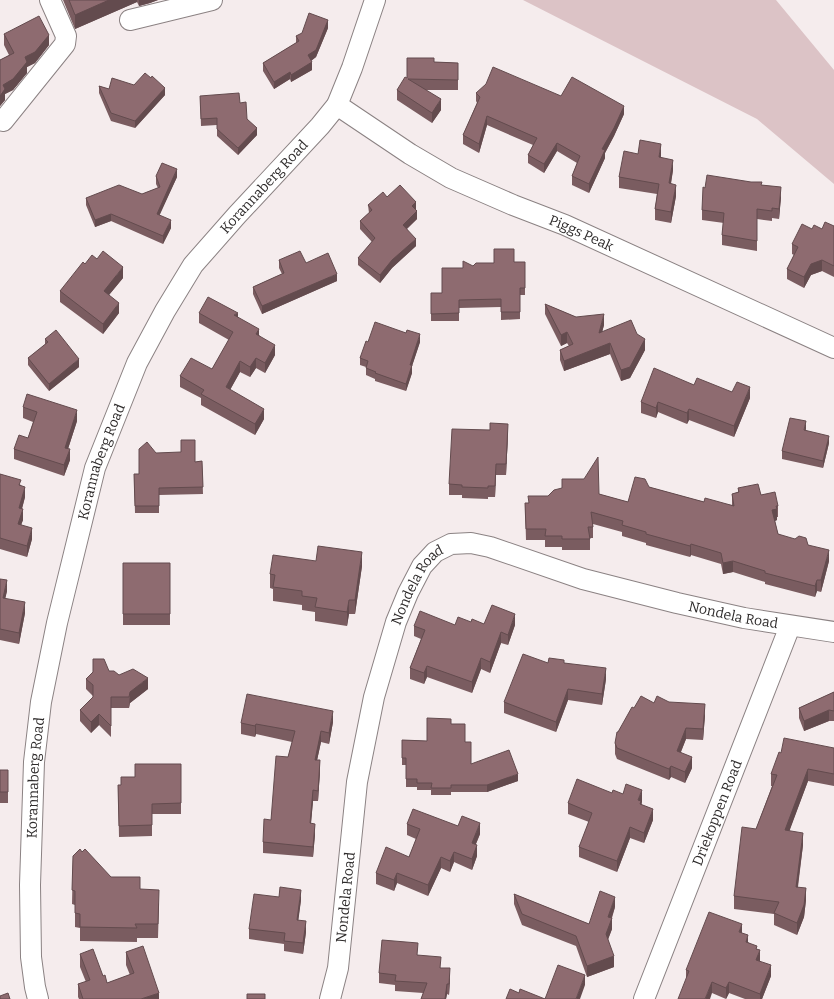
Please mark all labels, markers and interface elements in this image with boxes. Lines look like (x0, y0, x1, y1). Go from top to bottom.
street label: Korannaberg Road (216, 136, 311, 237)
street label: Piggs Peak (547, 211, 617, 255)
street label: Korannaberg Road (74, 401, 128, 522)
street label: Nondela Road (387, 541, 446, 627)
street label: Nondela Road (687, 597, 779, 632)
street label: Korannaberg Road (23, 716, 48, 839)
street label: Driekoppen Road (689, 757, 745, 868)
street label: Nondela Road (332, 851, 358, 944)

